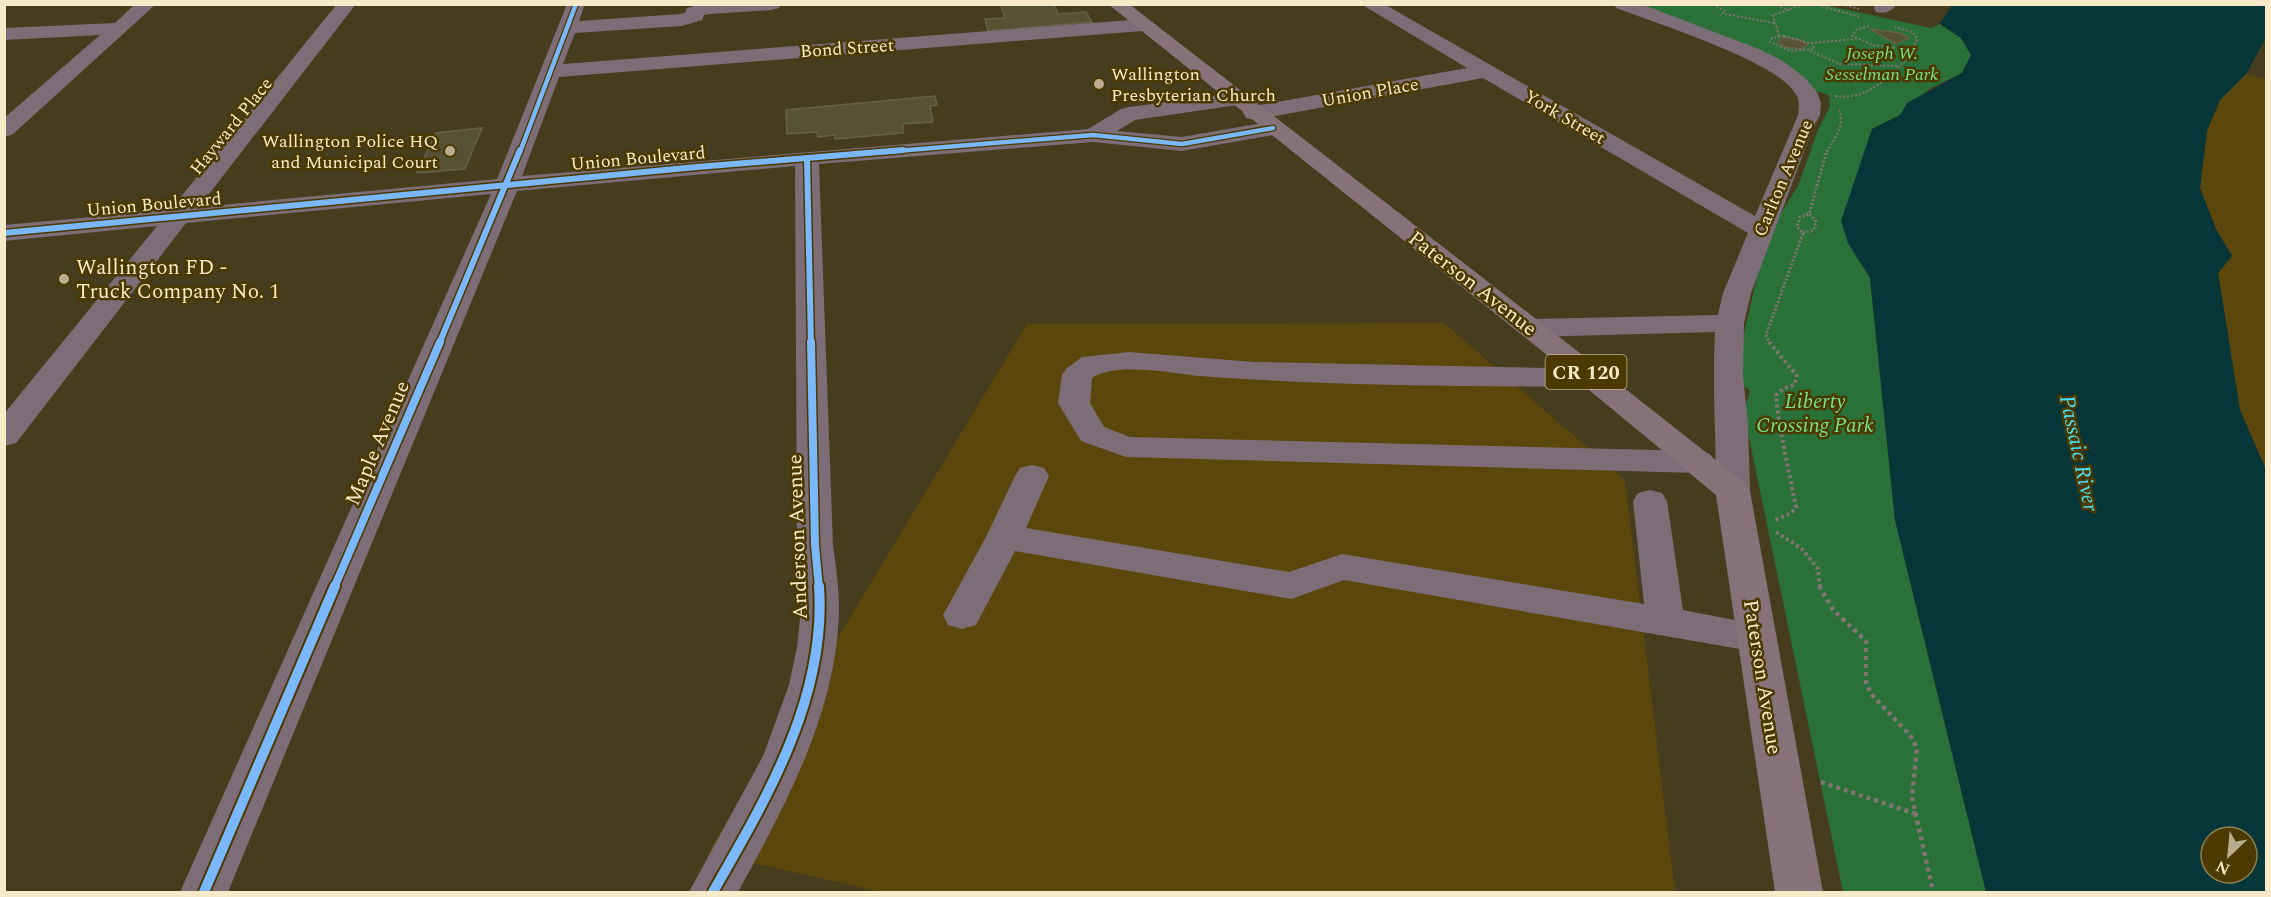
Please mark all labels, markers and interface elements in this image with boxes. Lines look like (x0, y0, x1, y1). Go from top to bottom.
street label: Bond Street (799, 32, 895, 65)
park label: Joseph W. Sesselman Park (1826, 40, 1939, 88)
place label: Wallington Presbyterian Church (1111, 61, 1276, 109)
street label: Union Place (1320, 71, 1421, 114)
street label: Hayward Place (183, 72, 279, 181)
marker: Wallington Presbyterian Church (1092, 77, 1106, 91)
street label: York Street (1519, 83, 1611, 152)
street label: Carlton Avenue (1747, 115, 1820, 241)
place label: Wallington Police HQ and Municipal Court (262, 128, 438, 176)
street label: Union Boulevard (569, 139, 707, 178)
marker: Wallington Police HQ and Municipal Court (443, 144, 457, 158)
street label: Union Boulevard (85, 185, 223, 224)
street label: Paterson Avenue (1401, 223, 1544, 345)
place label: Wallington FD - Truck Company No. 1 (76, 252, 280, 308)
marker: Wallington FD - Truck Company No. 1 (57, 272, 71, 286)
road number: CR 120 (1546, 355, 1626, 389)
street label: Maple Avenue (337, 376, 419, 511)
park label: Liberty Crossing Park (1756, 386, 1874, 442)
water label: Passaic River (2050, 392, 2107, 515)
street label: Anderson Avenue (779, 454, 817, 620)
street label: Paterson Avenue (1734, 597, 1790, 757)
north arrow (2199, 825, 2259, 885)
text: N (2212, 854, 2234, 881)

